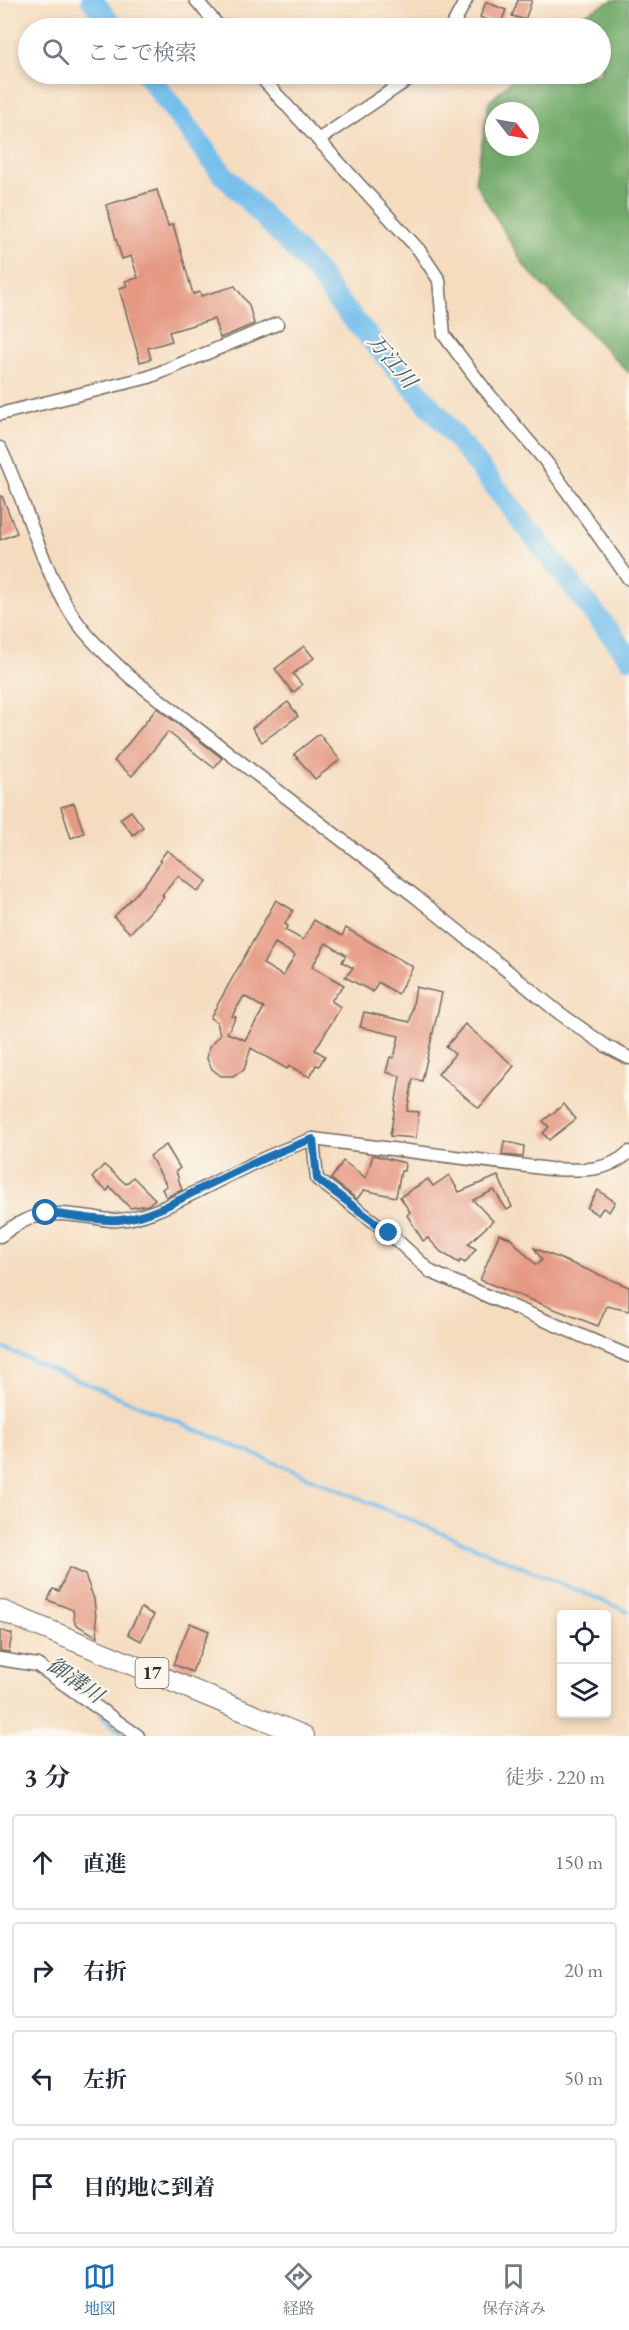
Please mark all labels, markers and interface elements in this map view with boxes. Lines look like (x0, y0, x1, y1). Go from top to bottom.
search box (18, 18, 611, 84)
icon: search (39, 35, 72, 68)
text: ここで検索 (87, 38, 197, 67)
north arrow (485, 102, 539, 156)
water label: 万江川 (362, 328, 424, 395)
route start (32, 1199, 58, 1225)
route end (375, 1219, 401, 1245)
map controls (557, 1610, 611, 1718)
button: locate (557, 1610, 611, 1664)
water label: 御溝川 (42, 1650, 110, 1710)
road number: 17 (136, 1658, 168, 1688)
button: layers (557, 1664, 611, 1718)
text: 3 分 (24, 1760, 70, 1794)
text: 徒歩 · 220 m (505, 1764, 605, 1790)
icon: ahead (26, 1846, 59, 1879)
text: 直進 (83, 1849, 127, 1878)
text: 150 m (555, 1849, 603, 1875)
icon: right (26, 1954, 59, 1987)
text: 右折 (83, 1957, 127, 1986)
text: 20 m (564, 1957, 603, 1983)
icon: left (26, 2062, 59, 2095)
text: 左折 (83, 2065, 127, 2094)
text: 50 m (564, 2065, 603, 2091)
icon: arrive (26, 2170, 59, 2203)
text: 目的地に到着 (83, 2173, 215, 2202)
tab: 地図 (83, 2260, 116, 2319)
tab: 経路 (282, 2260, 315, 2319)
tab: 保存済み (482, 2260, 546, 2319)

